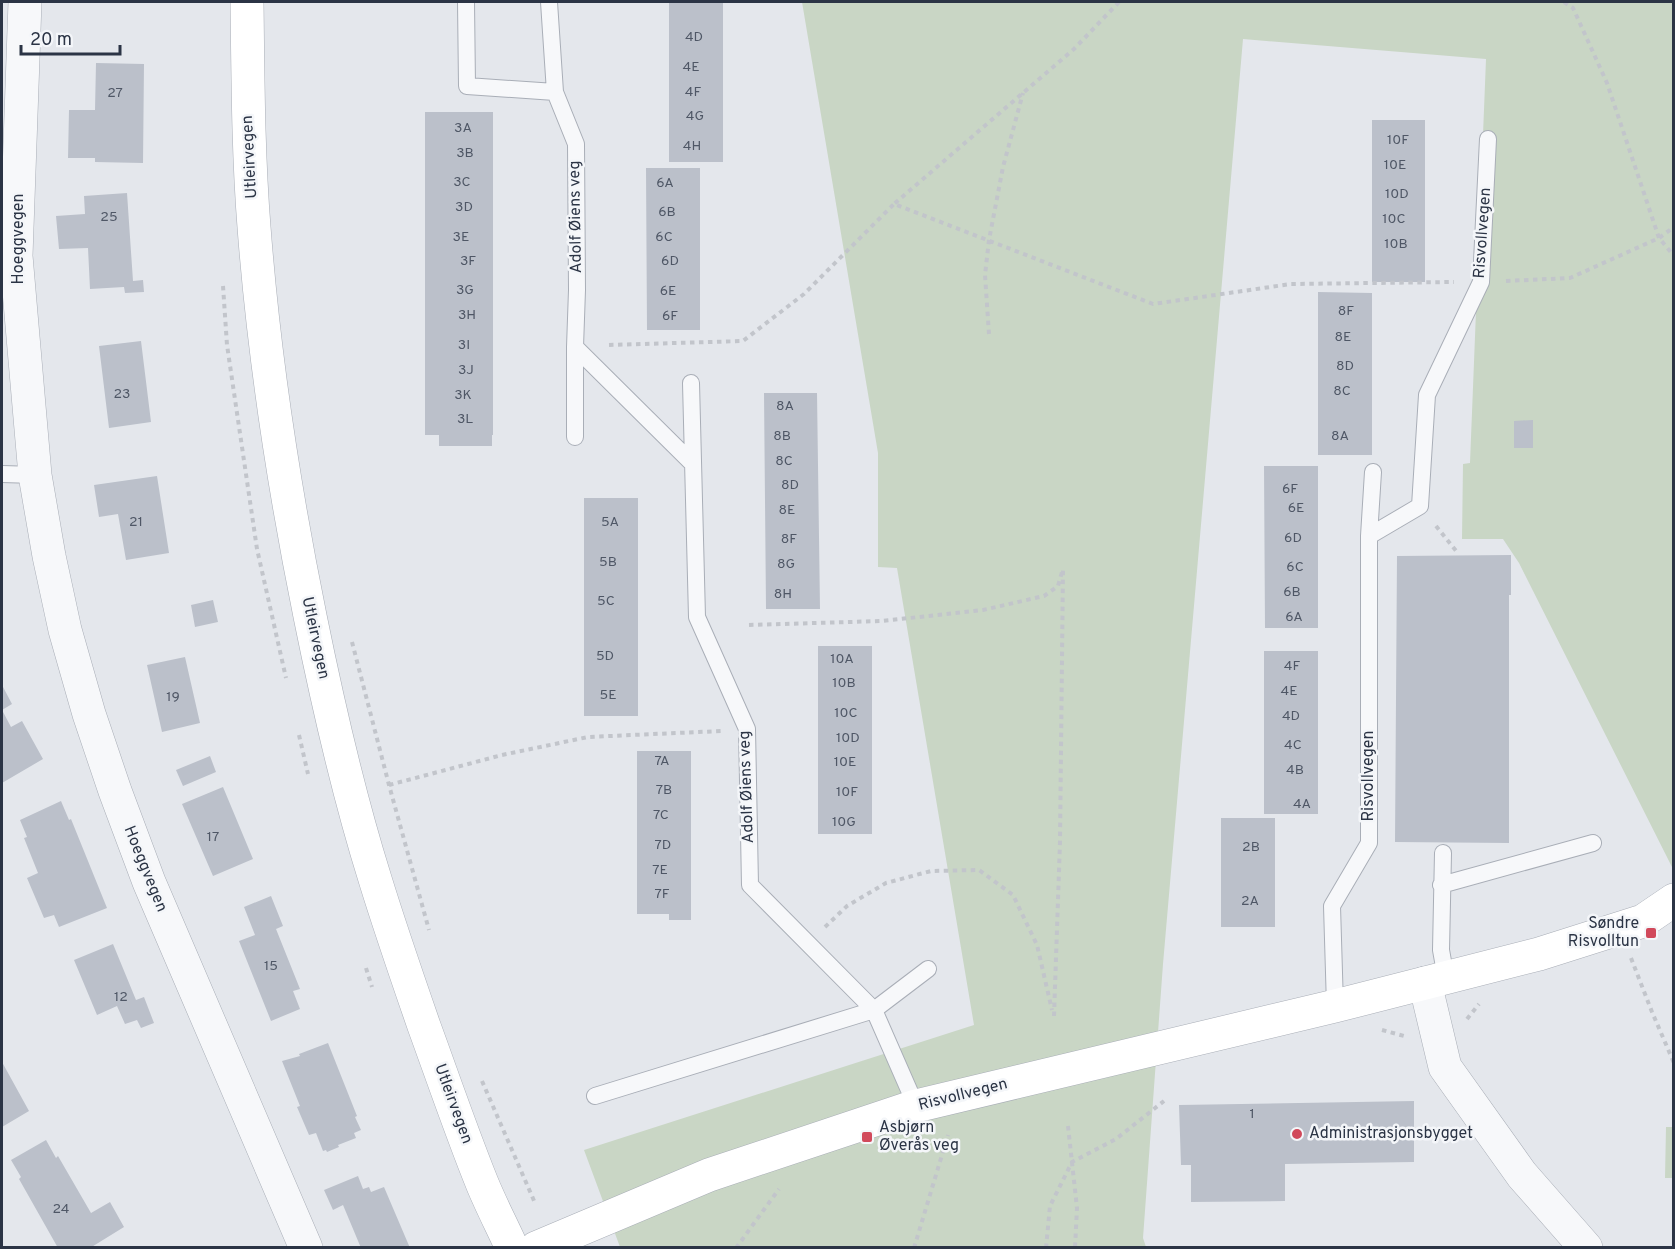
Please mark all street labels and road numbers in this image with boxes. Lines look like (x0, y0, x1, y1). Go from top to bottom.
street label: Utleirvegen (238, 115, 262, 199)
street label: Adolf Øiens veg (565, 160, 587, 274)
street label: Risvollvegen (1470, 187, 1496, 279)
street label: Hoeggvegen (9, 193, 29, 285)
street label: Utleirvegen (297, 595, 333, 681)
street label: Adolf Øiens veg (735, 730, 759, 844)
street label: Risvollvegen (1359, 730, 1379, 822)
street label: Hoeggvegen (119, 823, 171, 915)
street label: Utleirvegen (429, 1061, 477, 1147)
street label: Risvollvegen (916, 1074, 1010, 1116)

